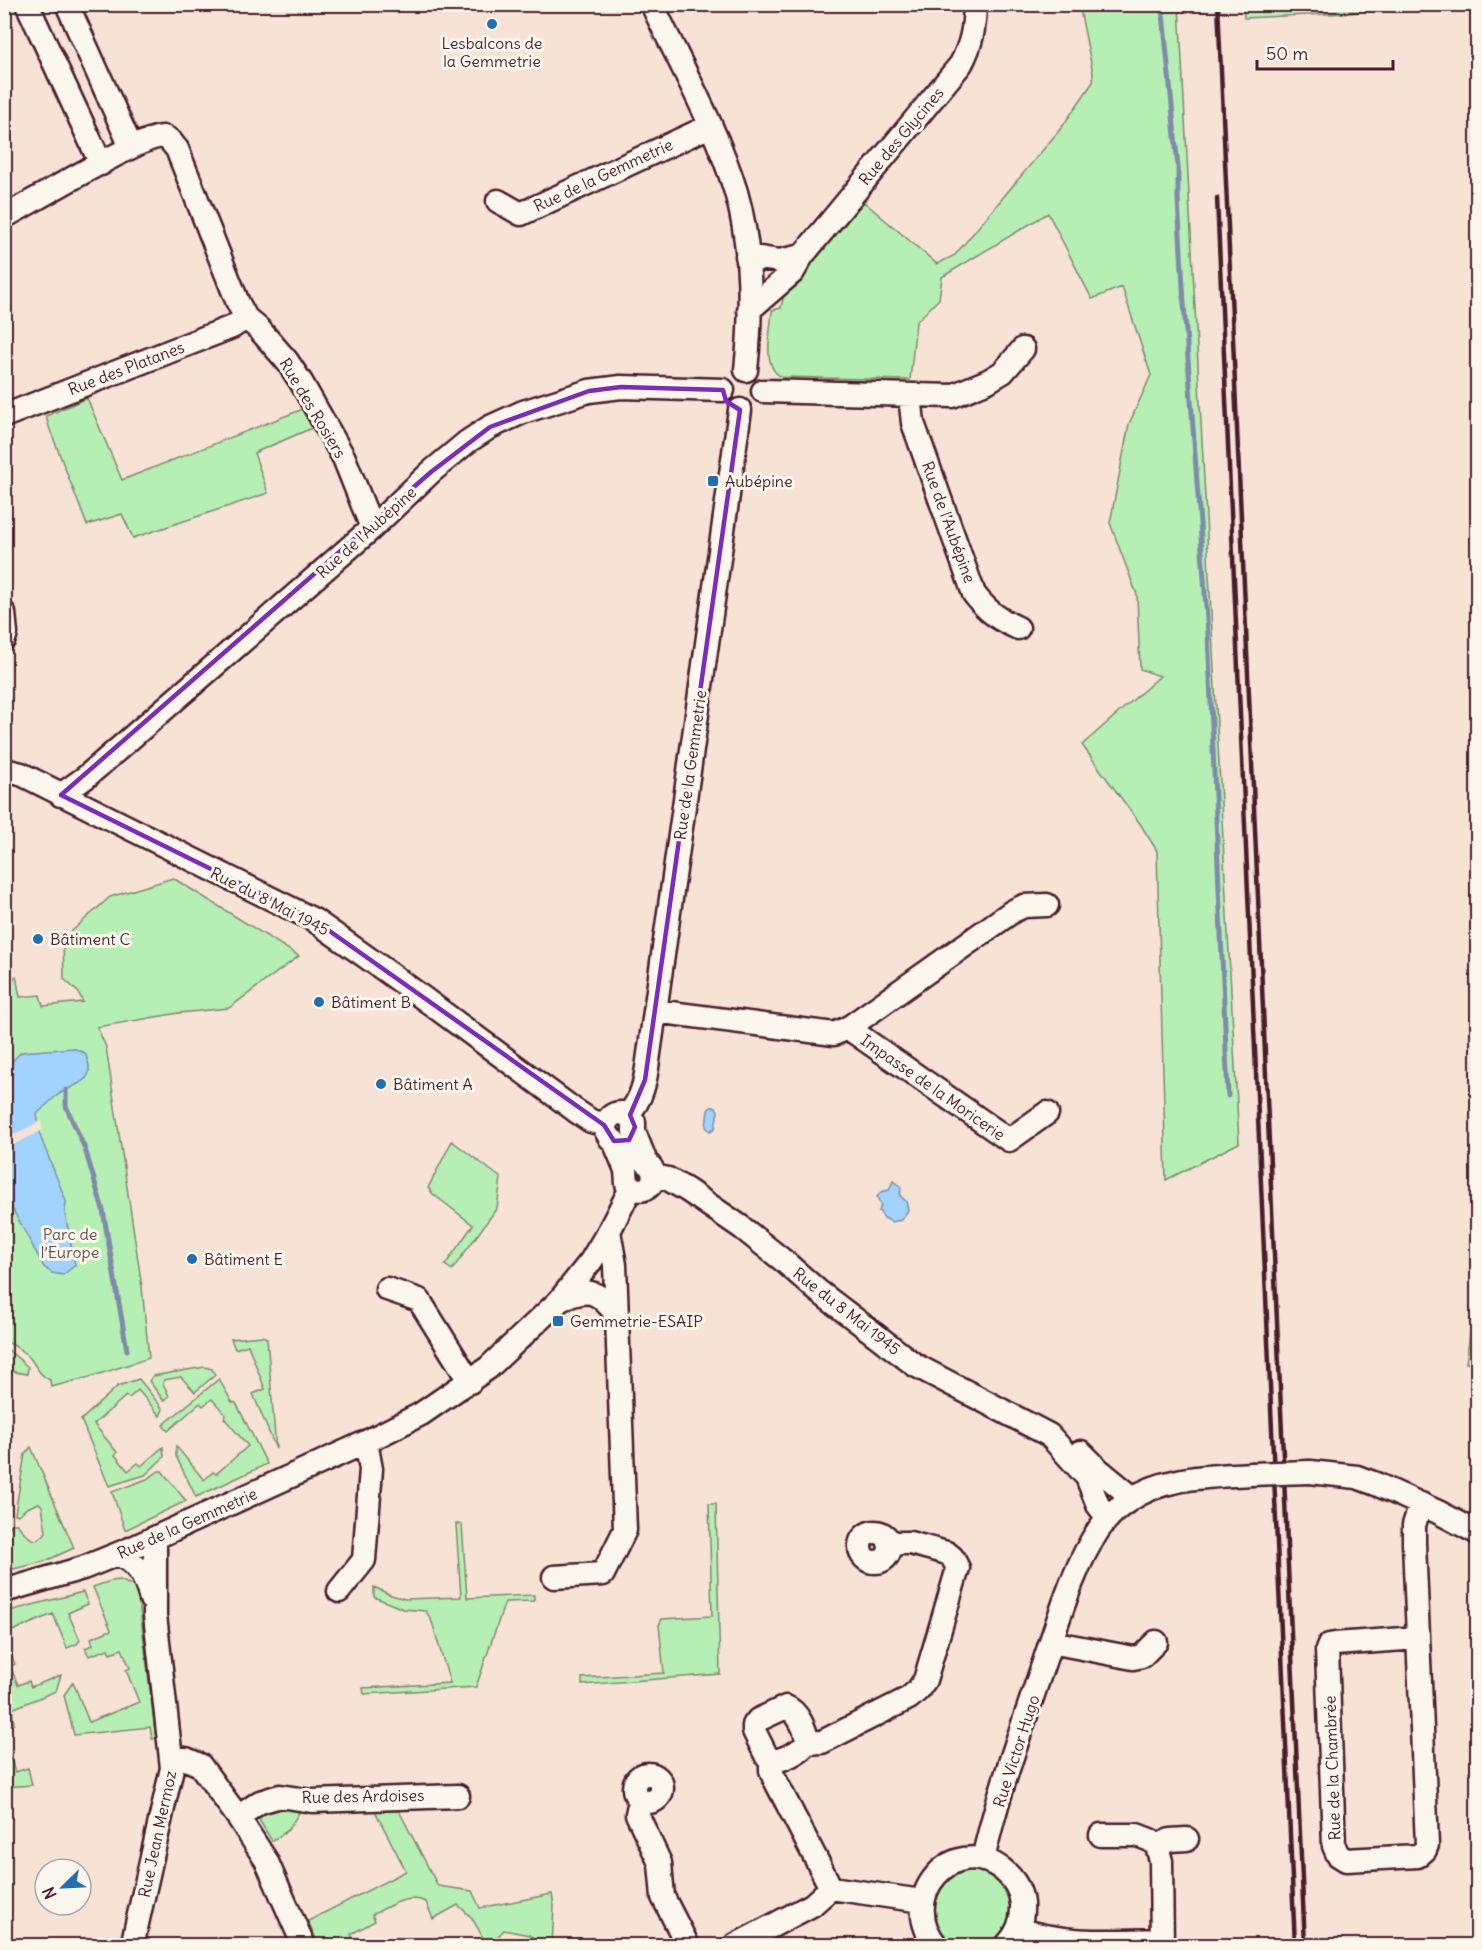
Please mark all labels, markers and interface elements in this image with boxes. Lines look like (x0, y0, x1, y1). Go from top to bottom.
marker: Lesbalcons de la Gemmetrie (485, 17, 499, 31)
place label: Lesbalcons de la Gemmetrie (442, 33, 542, 71)
scale bar (1257, 33, 1394, 71)
text: 50 m (1266, 42, 1308, 65)
street label: Rue des Glycines (854, 83, 948, 189)
street label: Rue de la Gemmetrie (530, 134, 676, 216)
street label: Rue des Platanes (65, 337, 187, 399)
street label: Rue des Rosiers (275, 354, 351, 462)
street label: Rue de l’Aubépine (918, 459, 980, 585)
place label: Aubépine (725, 471, 793, 491)
marker: Aubépine (706, 474, 720, 488)
street label: Rue de l’Aubépine (312, 482, 420, 582)
street label: Rue de la Gemmetrie (670, 689, 710, 841)
street label: Rue du 8 Mai 1945 (207, 862, 333, 940)
place label: Bâtiment C (50, 929, 130, 949)
marker: Bâtiment C (31, 932, 45, 946)
place label: Bâtiment B (331, 992, 411, 1012)
marker: Bâtiment B (312, 995, 326, 1009)
street label: Impasse de la Moricerie (857, 1030, 1009, 1144)
place label: Bâtiment A (393, 1074, 473, 1094)
marker: Bâtiment A (374, 1077, 388, 1091)
park label: Parc de l’Europe (41, 1224, 99, 1262)
place label: Bâtiment E (204, 1249, 283, 1269)
marker: Bâtiment E (185, 1252, 199, 1266)
street label: Rue du 8 Mai 1945 (789, 1263, 905, 1359)
place label: Gemmetrie-ESAIP (570, 1311, 703, 1331)
marker: Gemmetrie-ESAIP (551, 1314, 565, 1328)
street label: Rue de la Gemmetrie (114, 1483, 260, 1563)
street label: Rue Victor Hugo (988, 1692, 1044, 1810)
street label: Rue de la Chambrée (1319, 1695, 1345, 1841)
street label: Rue Jean Mermoz (134, 1768, 180, 1899)
street label: Rue des Ardoises (302, 1785, 424, 1807)
north arrow (33, 1857, 93, 1917)
text: N (38, 1884, 61, 1902)

